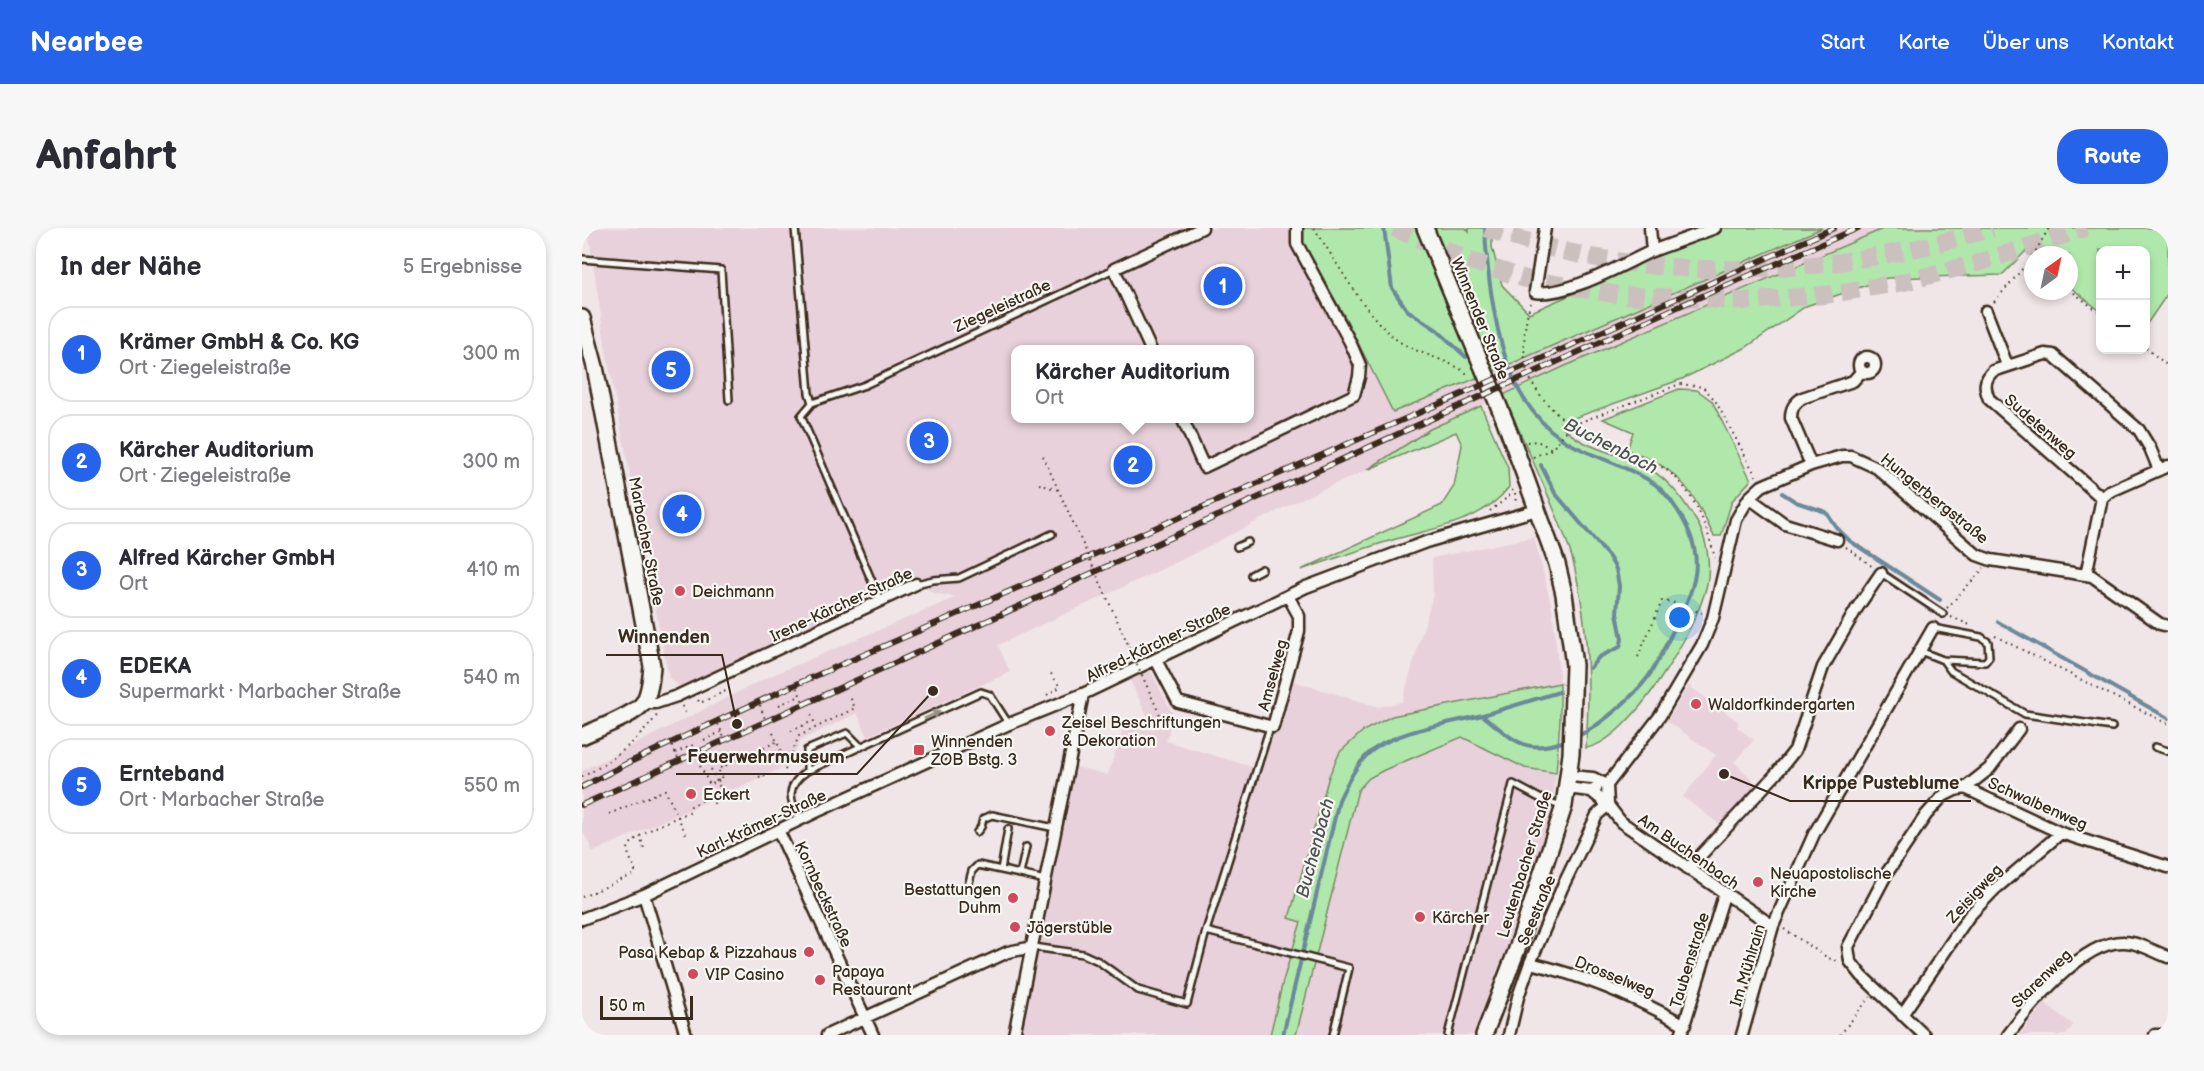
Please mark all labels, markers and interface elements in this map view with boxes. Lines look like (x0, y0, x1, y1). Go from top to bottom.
text: Nearbee (30, 26, 143, 59)
text: Start (1821, 30, 1865, 55)
text: Karte (1898, 30, 1950, 55)
text: Über uns (1983, 30, 2069, 55)
text: Kontakt (2102, 30, 2174, 55)
button: Route (2057, 129, 2168, 184)
text: Anfahrt (36, 131, 177, 182)
north arrow (2024, 246, 2078, 300)
map controls (2096, 246, 2150, 354)
button: + (2096, 246, 2150, 300)
text: In der Nähe (60, 252, 202, 283)
text: 5 Ergebnisse (403, 255, 522, 279)
street label: Winnender Straße (1446, 255, 1513, 383)
pin: 1 (1204, 264, 1242, 308)
street label: Ziegeleistraße (950, 276, 1054, 337)
button: − (2096, 300, 2150, 354)
text: Krämer GmbH & Co. KG (119, 329, 360, 356)
text: 1 (77, 342, 86, 366)
text: 300 m (462, 342, 520, 366)
popup (1011, 345, 1254, 423)
pin: 5 (652, 348, 691, 392)
text: Ort · Ziegeleistraße (119, 356, 291, 380)
text: Kärcher Auditorium (1035, 359, 1230, 386)
text: Ort (1035, 386, 1064, 410)
street label: Sudetenweg (2000, 391, 2080, 464)
water label: Buchenbach (1561, 414, 1661, 479)
pin: 3 (910, 418, 948, 464)
text: Kärcher Auditorium (119, 437, 314, 464)
pin: 2 (1114, 442, 1152, 488)
text: 2 (76, 450, 87, 474)
text: 300 m (462, 450, 520, 474)
street label: Hungerbergstraße (1876, 450, 1992, 549)
text: Ort · Ziegeleistraße (119, 464, 291, 488)
street label: Marbacher Straße (624, 475, 667, 608)
pin: 4 (662, 492, 702, 536)
text: Alfred Kärcher GmbH (119, 545, 335, 572)
text: 3 (76, 558, 87, 582)
text: 410 m (466, 558, 520, 582)
street label: Irene-Kärcher-Straße (768, 564, 916, 647)
text: Ort (119, 572, 148, 596)
place label: Deichmann (692, 583, 774, 602)
marker: Deichmann (673, 584, 687, 598)
street label: Alfred-Kärcher-Straße (1083, 600, 1234, 687)
your location (1665, 603, 1694, 632)
callout: Winnenden (606, 619, 722, 655)
text: Winnenden (618, 627, 710, 648)
street label: Amselweg (1255, 638, 1292, 713)
text: EDEKA (119, 653, 191, 680)
text: 4 (76, 666, 87, 690)
text: 540 m (463, 666, 520, 690)
text: Supermarkt · Marbacher Straße (119, 680, 401, 704)
place label: Waldorfkindergarten (1708, 696, 1855, 715)
marker: Waldorfkindergarten (1689, 697, 1703, 711)
one-way arrow (923, 710, 940, 719)
place label: Zeisel Beschriftungen & Dekoration (1061, 714, 1221, 751)
marker: Zeisel Beschriftungen & Dekoration (1043, 724, 1057, 738)
place label: Winnenden ZOB Bstg. 3 (930, 733, 1018, 770)
callout: Feuerwehrmuseum (676, 738, 857, 774)
marker: Winnenden ZOB Bstg. 3 (912, 743, 926, 757)
text: Feuerwehrmuseum (687, 747, 845, 768)
text: Ernteband (119, 761, 225, 788)
callout: Krippe Pusteblume (1790, 765, 1971, 801)
text: Krippe Pusteblume (1803, 773, 1959, 794)
text: 5 (76, 774, 87, 798)
text: 550 m (463, 774, 520, 798)
street label: Schwalbenweg (1985, 774, 2090, 835)
street label: Karl-Krämer-Straße (694, 786, 830, 863)
place label: Eckert (703, 786, 750, 805)
marker: Eckert (684, 787, 698, 801)
text: Ort · Marbacher Straße (119, 788, 324, 812)
street label: Leutenbacher Straße (1494, 788, 1557, 940)
water label: Buchenbach (1292, 796, 1339, 900)
street label: Am Buchenbach (1634, 810, 1742, 894)
street label: Kornbeckstraße (790, 839, 856, 951)
street label: Zeisigweg (1942, 861, 2007, 928)
place label: Neuapostolische Kirche (1770, 865, 1892, 902)
street label: Seestraße (1514, 872, 1561, 949)
marker: Neuapostolische Kirche (1751, 875, 1765, 889)
place label: Bestattungen Duhm (904, 881, 1001, 918)
marker: Bestattungen Duhm (1006, 891, 1020, 905)
place label: Kärcher (1432, 909, 1490, 928)
marker: Kärcher (1413, 910, 1427, 924)
street label: Taubenstraße (1667, 910, 1714, 1011)
place label: Jägerstüble (1027, 919, 1113, 938)
marker: Jägerstüble (1008, 920, 1022, 934)
street label: Im Mühlrain (1727, 922, 1770, 1009)
place label: Pasa Kebap & Pizzahaus (618, 944, 797, 963)
marker: Pasa Kebap & Pizzahaus (802, 945, 816, 959)
street label: Starenweg (2008, 946, 2076, 1012)
street label: Drosselweg (1572, 953, 1657, 1002)
place label: Papaya Restaurant (832, 963, 912, 1000)
place label: VIP Casino (705, 966, 784, 985)
marker: VIP Casino (686, 967, 700, 981)
marker: Papaya Restaurant (813, 973, 827, 987)
scale bar (600, 993, 693, 1020)
text: 50 m (609, 997, 645, 1016)

